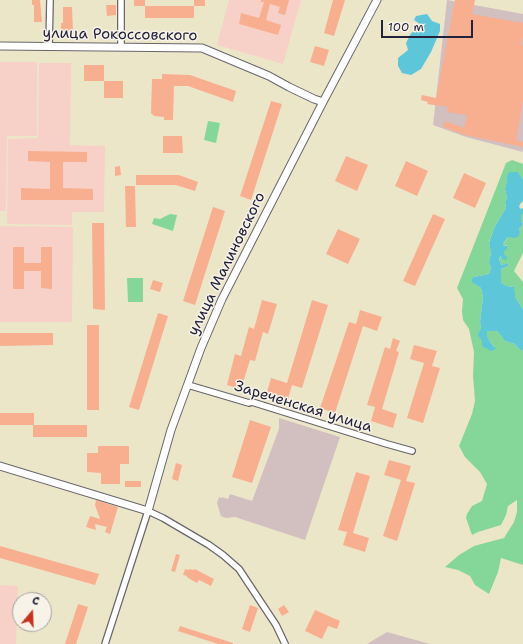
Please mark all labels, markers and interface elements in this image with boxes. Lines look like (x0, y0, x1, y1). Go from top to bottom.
scale bar (383, 12, 475, 38)
text: 100 m (388, 19, 424, 35)
street label: улица Рокоссовского (42, 25, 198, 45)
street label: улица Малиновского (184, 189, 270, 339)
street label: Зареченская улица (232, 377, 374, 437)
north arrow (12, 592, 52, 632)
text: С (30, 593, 41, 609)

